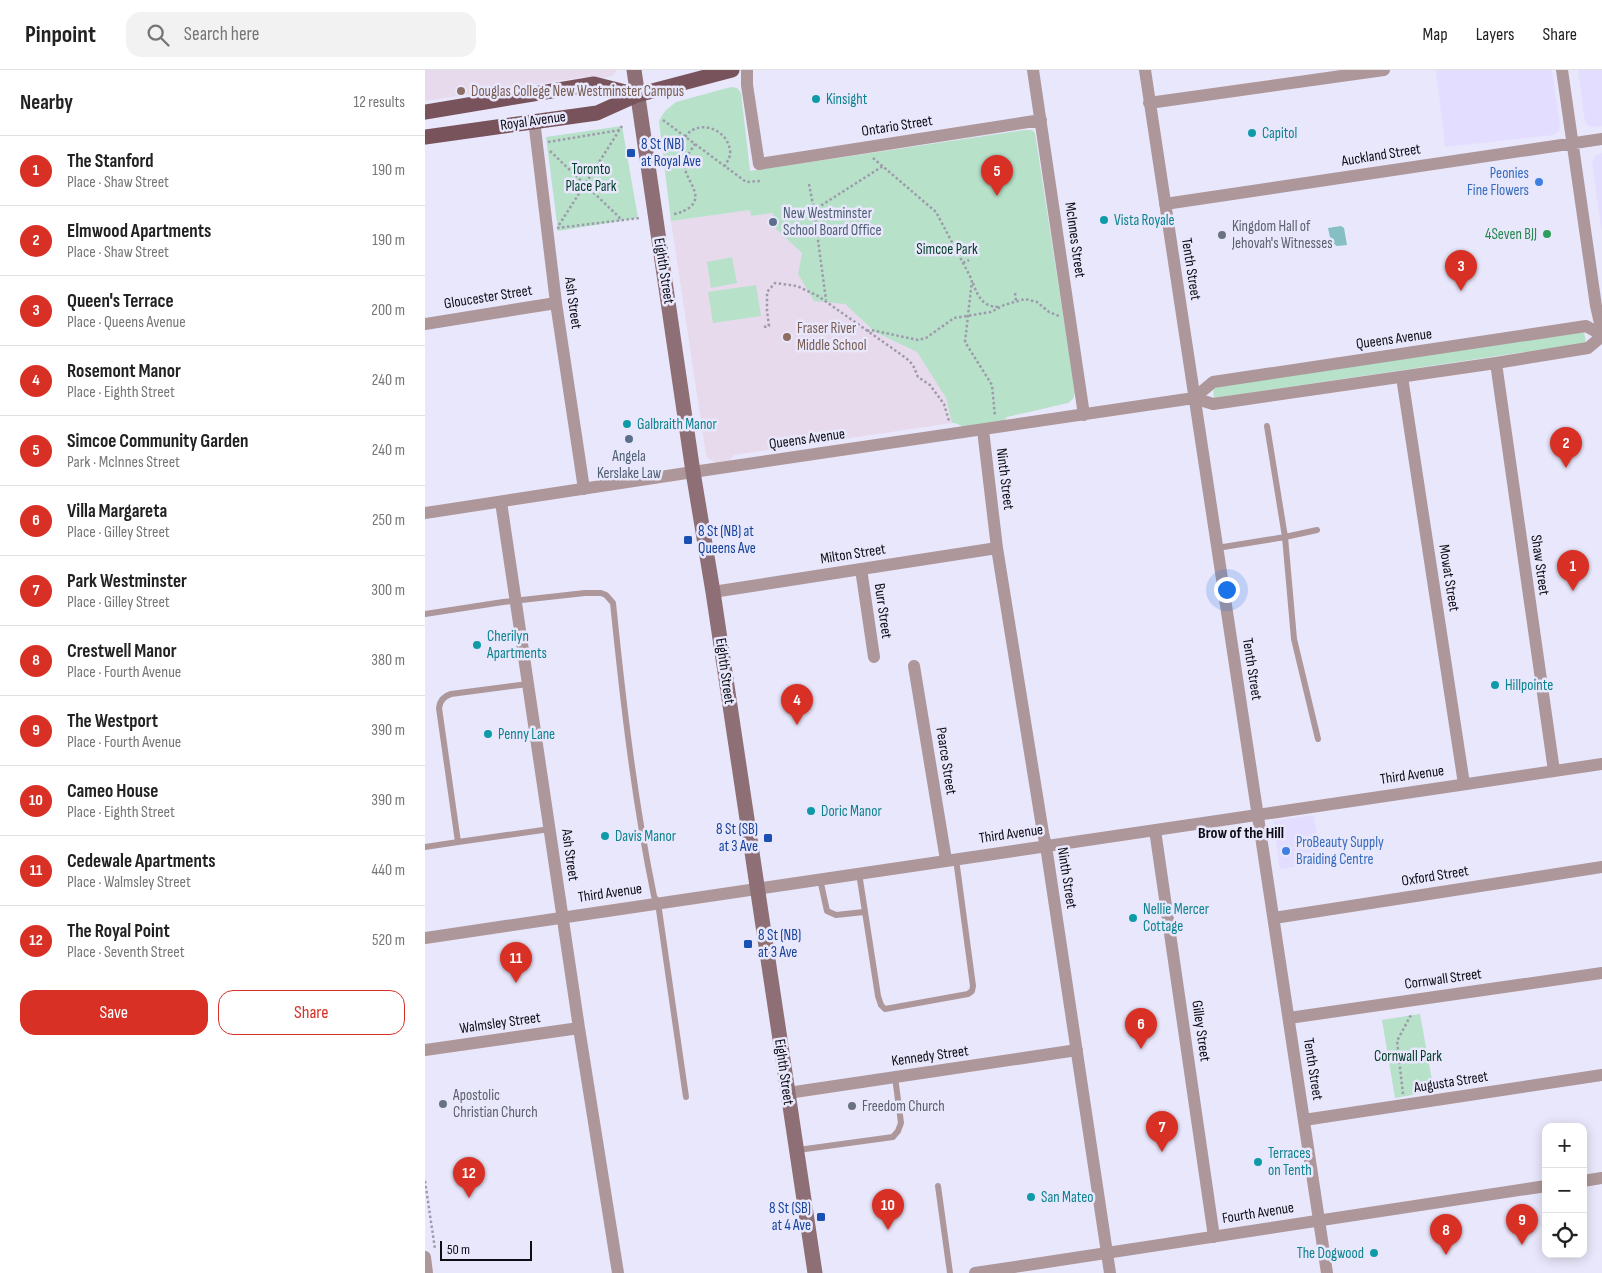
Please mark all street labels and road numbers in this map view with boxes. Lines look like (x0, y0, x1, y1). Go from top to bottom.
street label: Royal Avenue (499, 107, 567, 135)
street label: Ontario Street (860, 111, 934, 141)
street label: Auckland Street (1339, 139, 1422, 171)
street label: McInnes Street (1060, 201, 1090, 279)
street label: Eighth Street (649, 237, 679, 306)
street label: Tenth Street (1177, 237, 1205, 302)
street label: Ash Street (560, 275, 586, 331)
street label: Gloucester Street (443, 281, 534, 313)
street label: Queens Avenue (1355, 324, 1433, 354)
street label: Queens Avenue (768, 424, 846, 454)
street label: Ninth Street (992, 447, 1018, 511)
street label: Shaw Street (1526, 533, 1554, 597)
street label: Milton Street (819, 539, 887, 569)
street label: Mowat Street (1434, 543, 1464, 613)
street label: Burr Street (870, 582, 896, 640)
street label: Eighth Street (711, 637, 739, 706)
street label: Tenth Street (1238, 637, 1266, 702)
street label: Pearce Street (931, 726, 961, 797)
street label: Third Avenue (1379, 761, 1445, 789)
street label: Third Avenue (978, 820, 1044, 848)
street label: Ash Street (557, 827, 583, 883)
street label: Ninth Street (1053, 846, 1081, 911)
street label: Oxford Street (1400, 861, 1470, 891)
street label: Third Avenue (577, 879, 643, 907)
street label: Cornwall Street (1403, 964, 1483, 994)
street label: Gilley Street (1187, 999, 1215, 1063)
street label: Walmsley Street (458, 1008, 542, 1038)
street label: Tenth Street (1299, 1037, 1327, 1102)
street label: Eighth Street (770, 1038, 798, 1107)
street label: Kennedy Street (890, 1041, 970, 1071)
street label: Augusta Street (1412, 1067, 1490, 1097)
street label: Fourth Avenue (1221, 1198, 1295, 1228)

